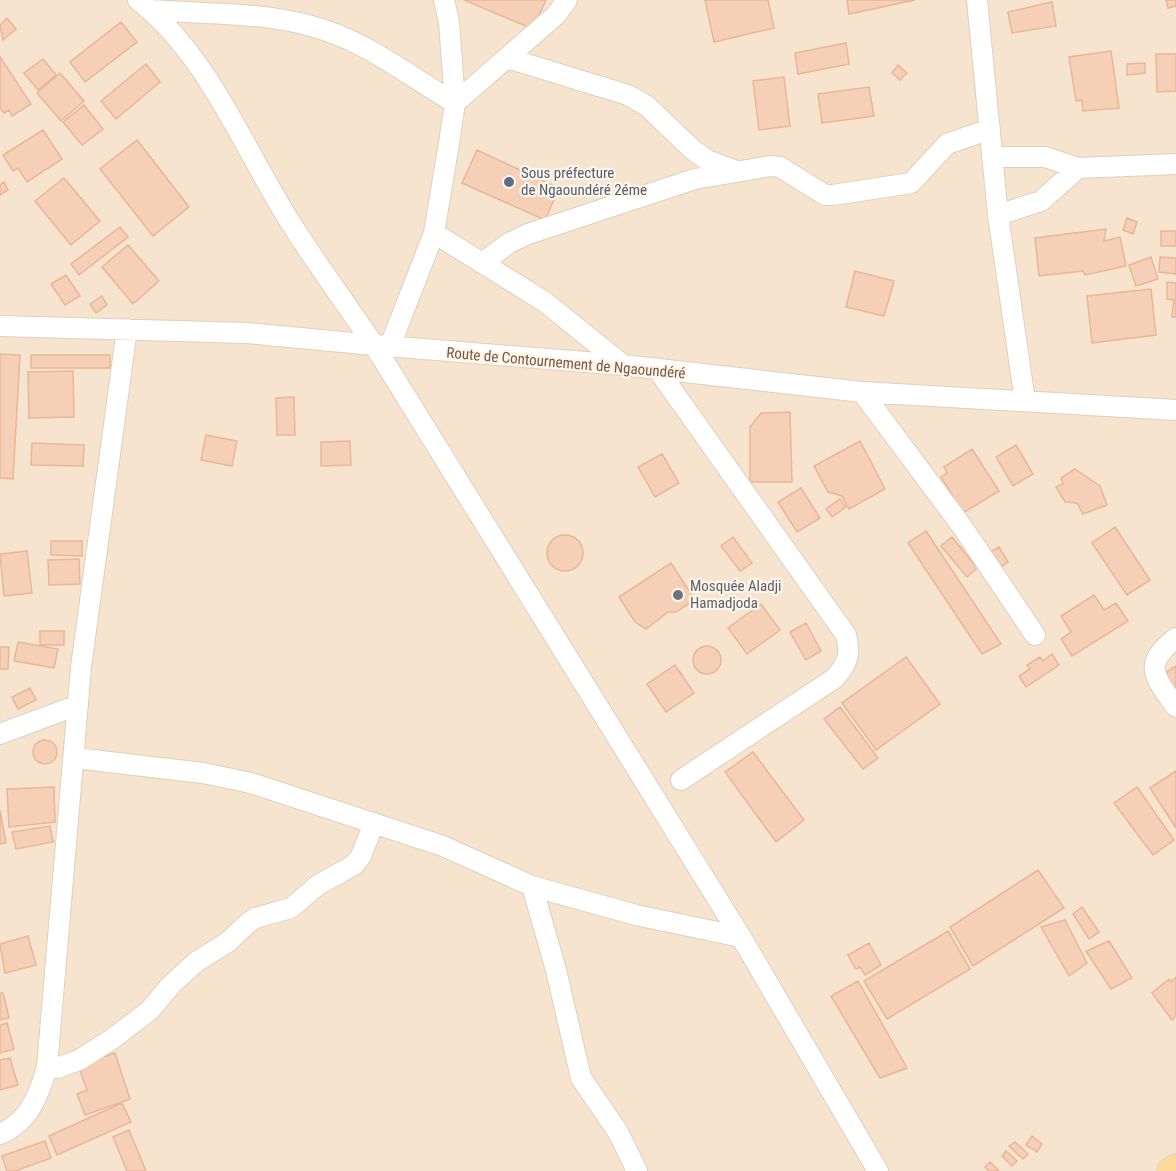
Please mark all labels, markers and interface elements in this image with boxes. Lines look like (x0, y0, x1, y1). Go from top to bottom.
place label: Sous préfecture de Ngaoundéré 2éme (521, 164, 647, 199)
marker: Sous préfecture de Ngaoundéré 2éme (502, 175, 516, 189)
street label: Route de Contournement de Ngaoundéré (446, 344, 686, 382)
place label: Mosquée Aladji Hamadjoda (690, 577, 782, 612)
marker: Mosquée Aladji Hamadjoda (671, 588, 685, 602)

